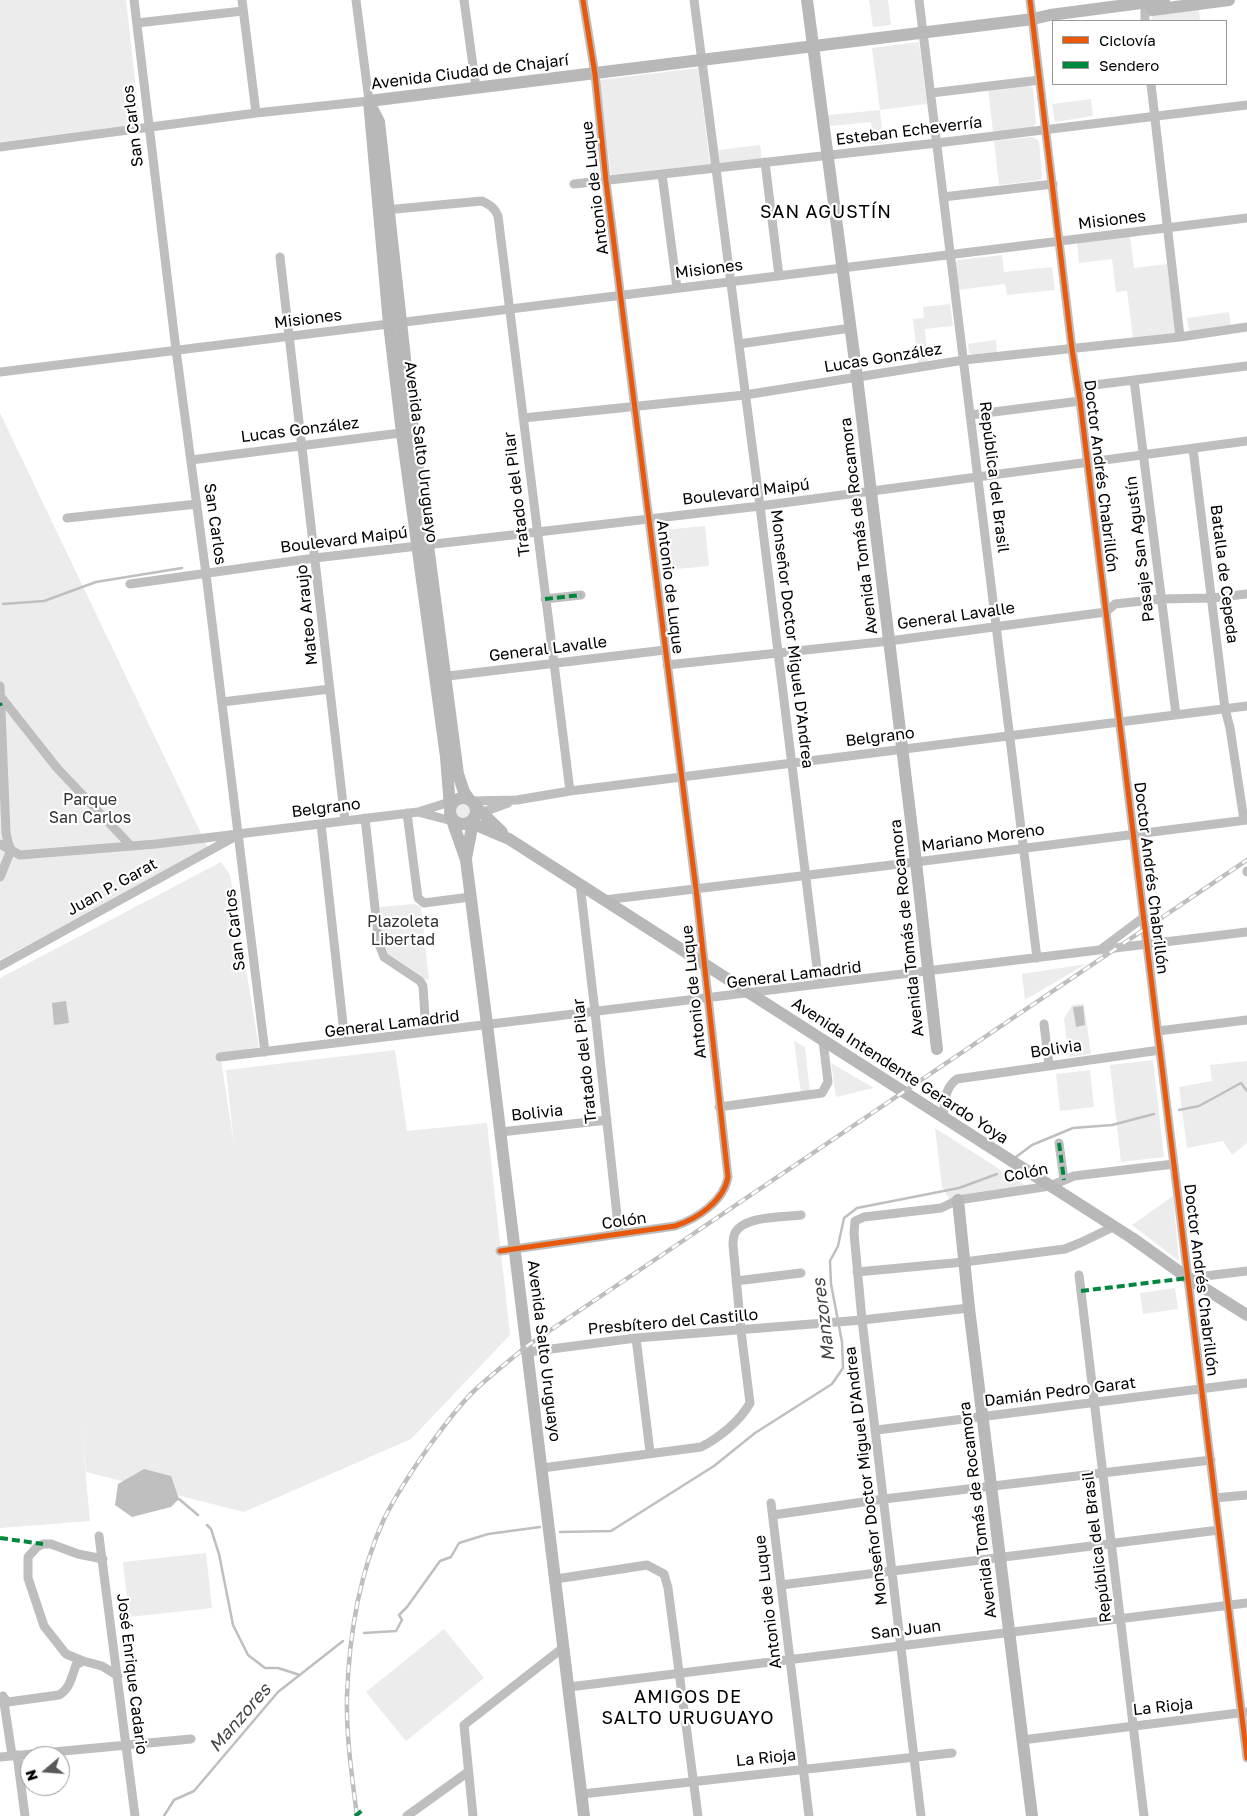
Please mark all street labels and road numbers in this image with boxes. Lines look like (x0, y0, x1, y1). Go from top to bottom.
street label: Avenida Ciudad de Chajarí (370, 50, 570, 94)
street label: San Carlos (118, 84, 148, 168)
street label: Esteban Echeverría (835, 112, 983, 150)
street label: Antonio de Luque (577, 120, 613, 256)
street label: Misiones (1077, 206, 1147, 234)
street label: Misiones (674, 255, 744, 283)
street label: Misiones (273, 305, 343, 333)
street label: Lucas González (823, 339, 943, 377)
street label: Avenida Salto Uruguayo (400, 360, 442, 544)
street label: Doctor Andrés Chabrillón (1080, 379, 1122, 573)
street label: República del Brasil (975, 400, 1013, 554)
street label: Lucas González (240, 413, 360, 447)
street label: Avenida Tomás de Rocamora (836, 416, 882, 636)
street label: Tratado del Pilar (500, 430, 534, 558)
street label: Boulevard Maipú (681, 475, 811, 509)
street label: Pasaje San Agustín (1122, 475, 1158, 623)
street label: San Carlos (200, 482, 230, 566)
street label: Batalla de Cepeda (1206, 504, 1242, 644)
street label: Monseñor Doctor Miguel D'Andrea (767, 508, 817, 770)
street label: Antonio de Luque (652, 519, 688, 655)
street label: Boulevard Maipú (279, 523, 409, 557)
street label: Mateo Araujo (292, 564, 322, 666)
street label: General Lavalle (896, 598, 1016, 634)
street label: General Lavalle (488, 632, 608, 666)
street label: Belgrano (844, 723, 916, 751)
street label: Doctor Andrés Chabrillón (1130, 781, 1172, 975)
street label: Belgrano (290, 794, 362, 822)
street label: Avenida Tomás de Rocamora (886, 818, 928, 1038)
street label: Mariano Moreno (920, 820, 1046, 856)
street label: Juan P. Garat (64, 854, 160, 920)
street label: San Carlos (220, 888, 250, 972)
street label: Antonio de Luque (677, 924, 711, 1060)
street label: General Lamadrid (726, 957, 862, 993)
street label: Avenida Intendente Gerardo Yoya (788, 994, 1012, 1148)
street label: Tratado del Pilar (569, 997, 601, 1125)
street label: General Lamadrid (324, 1006, 460, 1042)
street label: Bolivia (1029, 1036, 1083, 1062)
street label: Bolivia (510, 1101, 564, 1125)
street label: Colón (1002, 1159, 1050, 1187)
street label: Doctor Andrés Chabrillón (1180, 1183, 1222, 1377)
street label: Colón (600, 1208, 648, 1234)
street label: Avenida Salto Uruguayo (523, 1259, 565, 1443)
street label: Presbítero del Castillo (587, 1305, 759, 1339)
street label: Monseñor Doctor Miguel D'Andrea (841, 1345, 891, 1607)
street label: Damián Pedro Garat (983, 1373, 1137, 1411)
street label: Avenida Tomás de Rocamora (955, 1400, 1001, 1620)
street label: República del Brasil (1078, 1470, 1116, 1624)
street label: Antonio de Luque (750, 1534, 786, 1670)
street label: José Enrique Cadario (113, 1592, 151, 1756)
street label: San Juan (870, 1616, 942, 1644)
street label: La Rioja (1132, 1694, 1194, 1720)
street label: La Rioja (735, 1745, 797, 1771)

